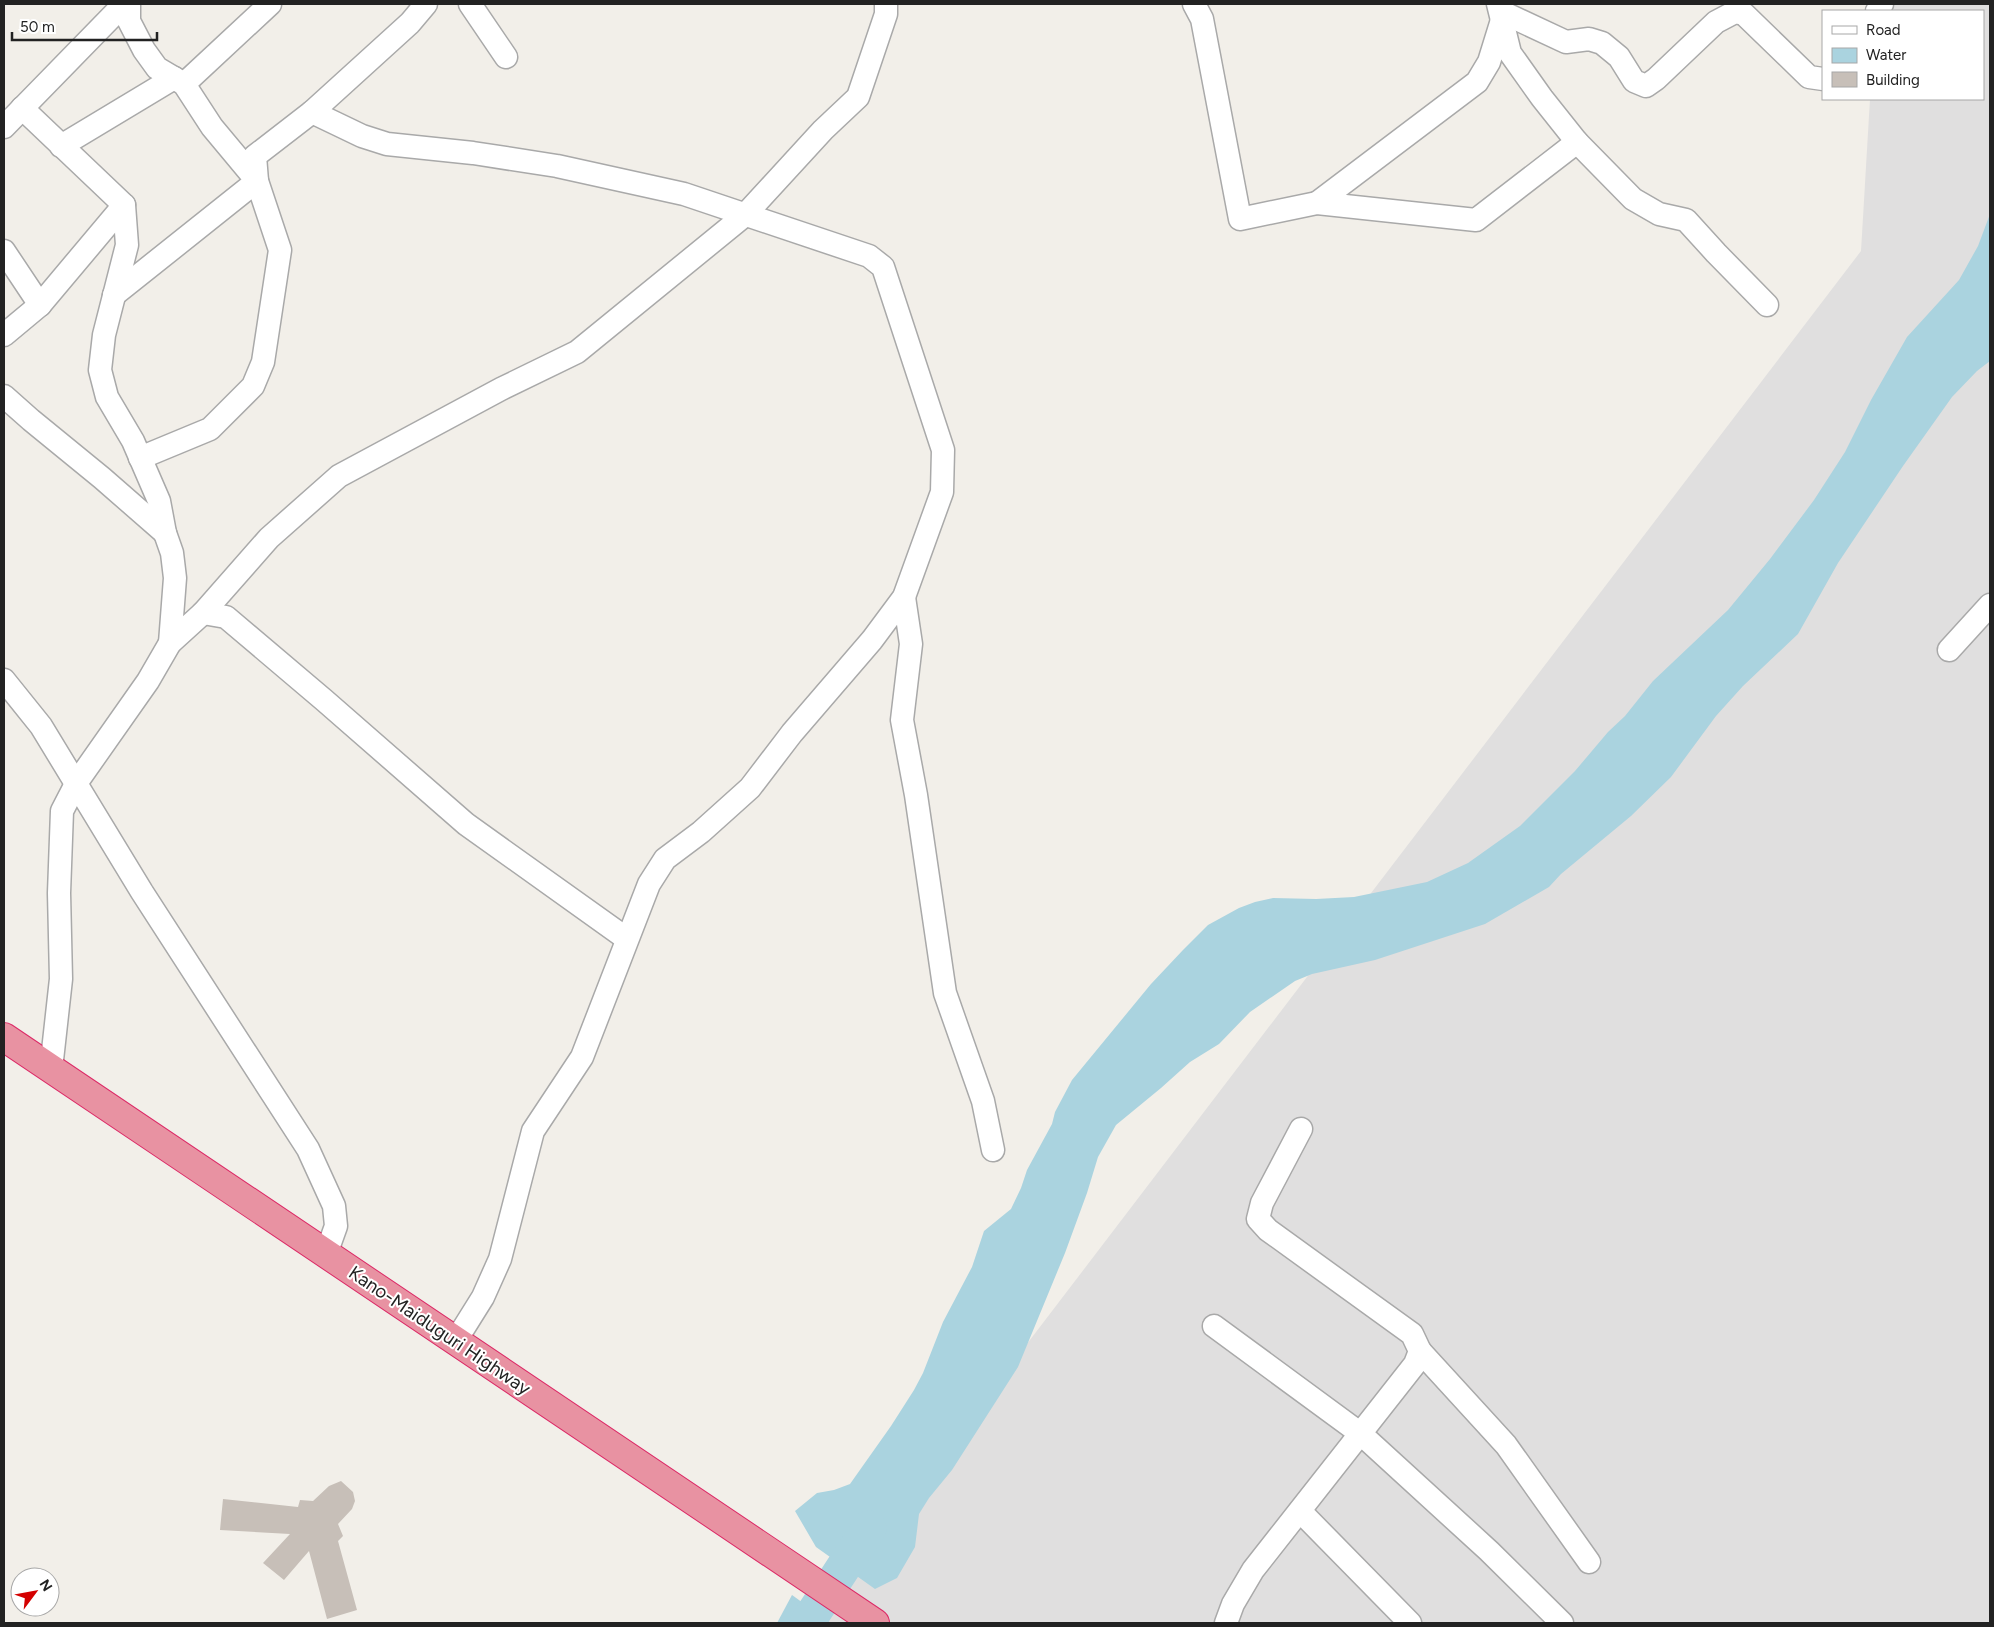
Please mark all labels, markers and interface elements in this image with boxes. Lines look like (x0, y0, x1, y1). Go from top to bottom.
scale bar (12, 10, 158, 42)
legend (1822, 10, 1984, 100)
text: 50 m (20, 18, 55, 36)
text: Road (1866, 21, 1901, 39)
text: Water (1866, 46, 1906, 64)
text: Building (1866, 71, 1920, 89)
street label: Kano-Maiduguri Highway (344, 1261, 535, 1400)
north arrow (10, 1567, 60, 1617)
text: N (36, 1576, 56, 1594)

